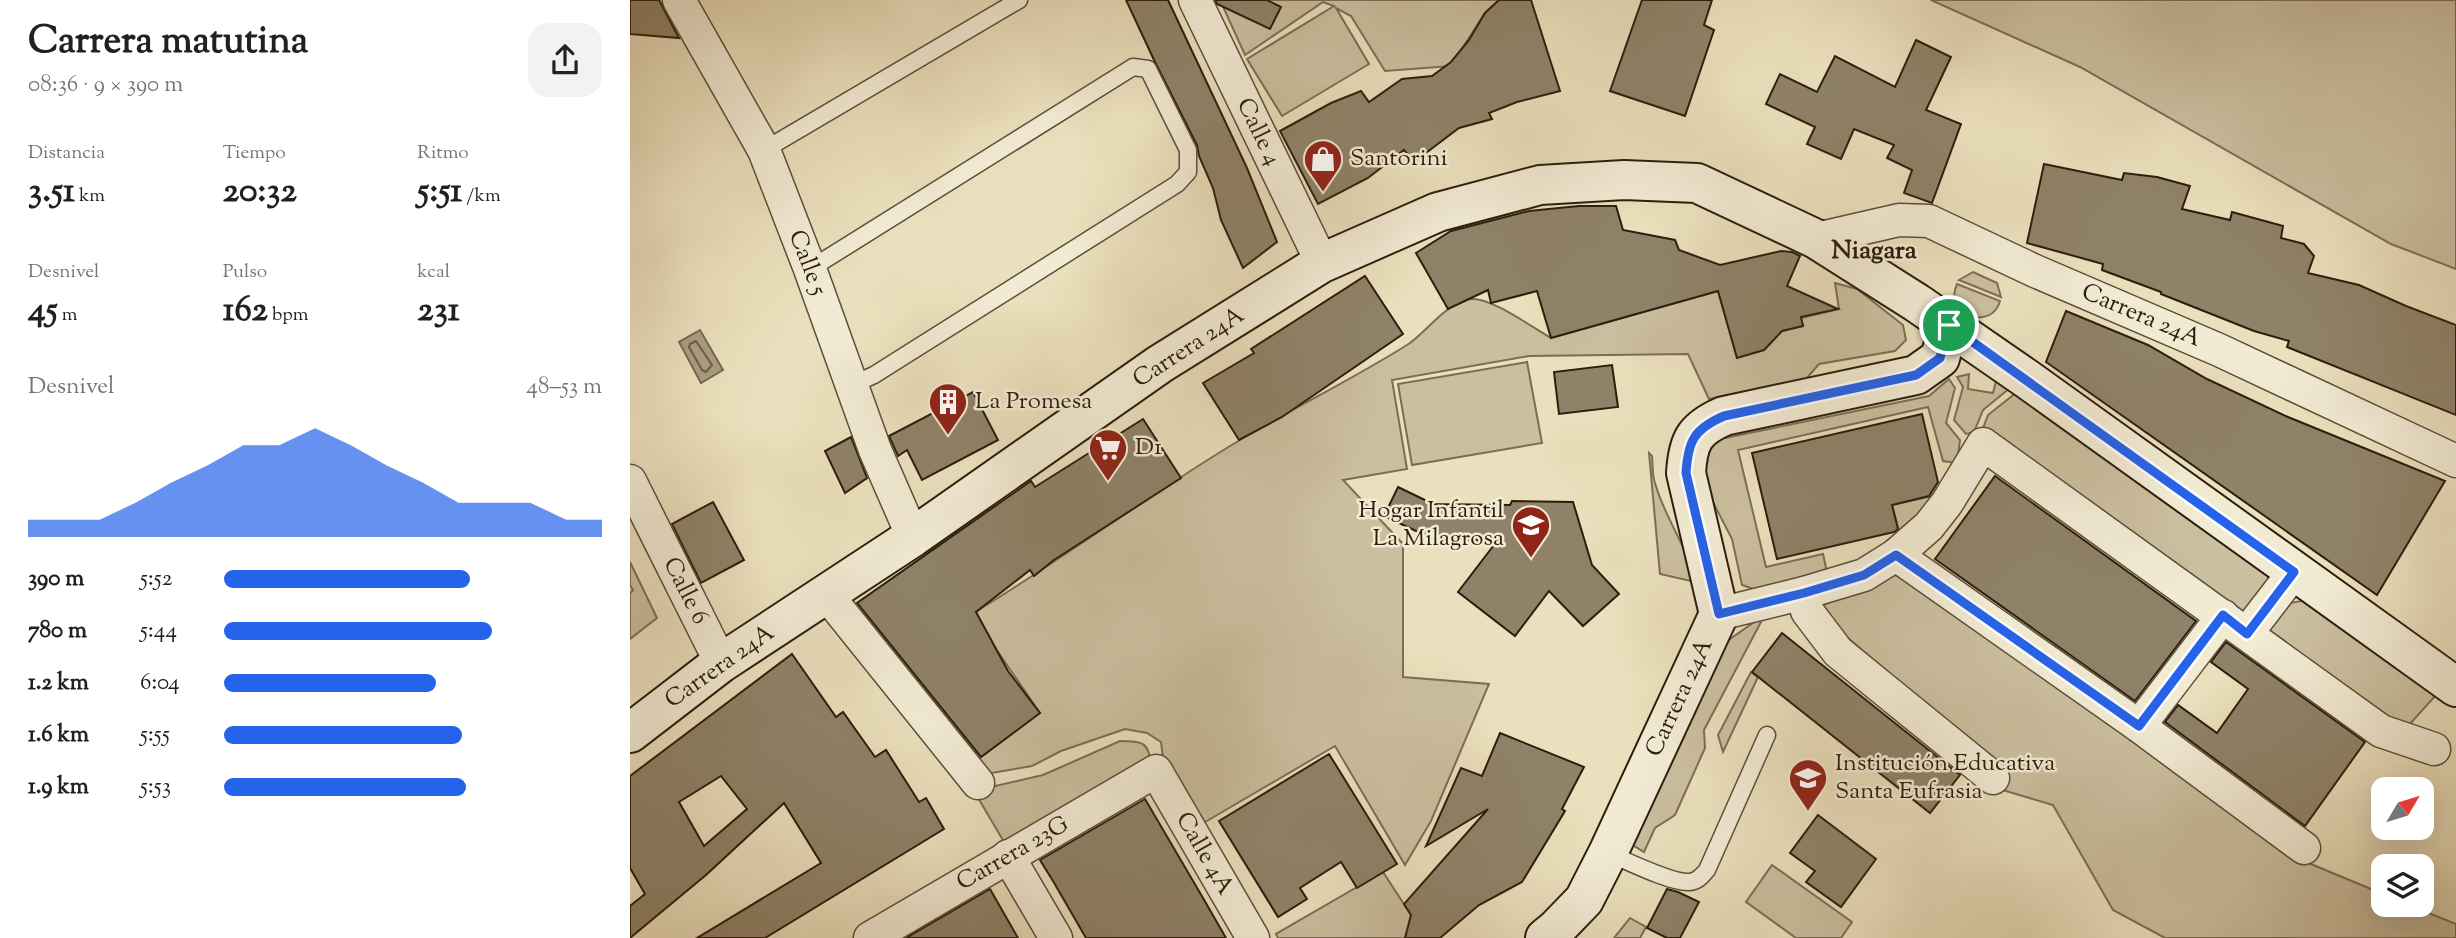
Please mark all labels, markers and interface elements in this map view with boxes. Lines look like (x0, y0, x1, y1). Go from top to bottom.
text: Carrera matutina (28, 16, 308, 70)
button: share (528, 23, 602, 97)
text: 08:36 · 9 × 390 m (28, 69, 183, 102)
street label: Calle 4 (1227, 92, 1289, 172)
shop icon: Santorini (1302, 138, 1344, 193)
text: Distancia (28, 140, 105, 167)
text: Tiempo (223, 140, 286, 167)
text: Ritmo (417, 140, 469, 167)
place label: Santorini (1350, 142, 1448, 176)
text: 3.51 (28, 167, 75, 218)
text: 20:32 (223, 167, 297, 218)
text: 5:51 (417, 167, 462, 218)
text: km (75, 183, 105, 210)
text: /km (462, 183, 501, 210)
street label: Calle 5 (779, 225, 835, 301)
district label: Niagara (1831, 233, 1917, 270)
text: Desnivel (28, 259, 99, 286)
text: Pulso (223, 259, 267, 286)
text: kcal (417, 259, 450, 286)
street label: Carrera 24A (2076, 276, 2207, 357)
text: 45 (28, 286, 58, 337)
text: 162 (223, 286, 268, 337)
text: 231 (417, 286, 460, 337)
pin (1919, 295, 1979, 355)
street label: Carrera 24A (1127, 299, 1252, 397)
text: m (58, 302, 77, 329)
text: bpm (268, 302, 309, 329)
icon: arrive (1930, 306, 1968, 344)
text: Desnivel (28, 371, 114, 404)
text: 48–53 m (526, 371, 602, 404)
building icon: La Promesa (927, 381, 969, 436)
place label: La Promesa (975, 385, 1092, 419)
supermarket icon: D1 (1087, 427, 1129, 482)
place label: D1 (1135, 431, 1162, 465)
place label: Hogar Infantil La Milagrosa (1358, 494, 1504, 556)
school or university icon: Hogar Infantil La Milagrosa (1510, 504, 1552, 559)
street label: Calle 6 (654, 551, 716, 631)
text: 390 m (28, 563, 84, 596)
text: 5:52 (140, 563, 172, 596)
text: 780 m (28, 615, 87, 648)
text: 5:44 (140, 615, 177, 648)
street label: Carrera 24A (658, 616, 782, 717)
street label: Carrera 24A (1638, 633, 1722, 763)
text: 1.2 km (28, 667, 89, 700)
text: 6:04 (140, 667, 180, 700)
text: 1.6 km (28, 719, 89, 752)
text: 5:55 (140, 719, 170, 752)
place label: Institución Educativa Santa Eufrasia (1835, 747, 2055, 809)
school or university icon: Institución Educativa Santa Eufrasia (1787, 757, 1829, 812)
text: 1.9 km (28, 771, 89, 804)
text: 5:53 (140, 771, 171, 804)
north arrow (2371, 777, 2434, 840)
map controls (2371, 777, 2434, 917)
street label: Calle 4A (1167, 806, 1242, 902)
street label: Carrera 23G (951, 808, 1075, 900)
button: layers (2371, 854, 2434, 917)

